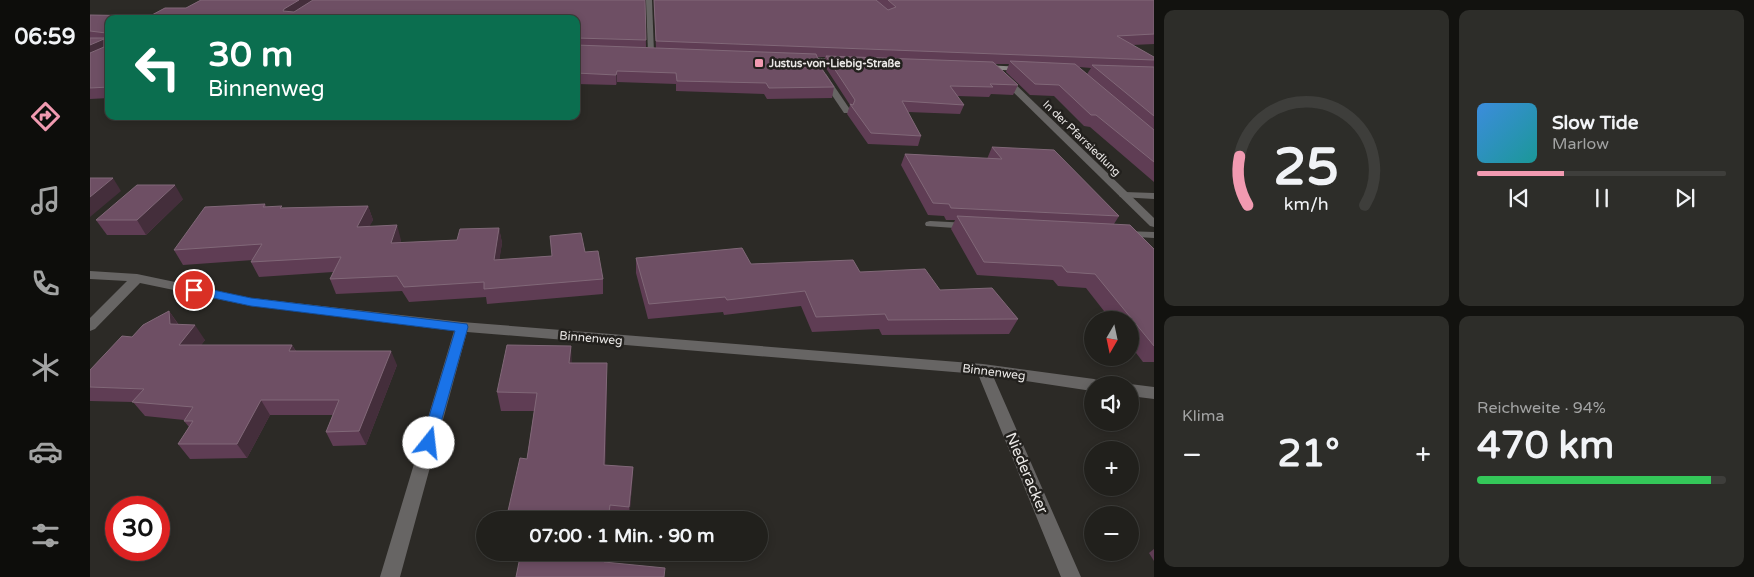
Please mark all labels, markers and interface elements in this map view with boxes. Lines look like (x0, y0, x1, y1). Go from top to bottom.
text: 06:59 (15, 24, 75, 50)
text: 30 m (208, 34, 293, 76)
icon: left (125, 35, 190, 100)
marker: Justus-von-Liebig-Straße (753, 57, 765, 69)
place label: Justus-von-Liebig-Straße (768, 57, 901, 71)
text: Binnenweg (208, 76, 325, 102)
street label: In der Pfarrsiedlung (1040, 98, 1123, 179)
icon: directions (28, 99, 63, 134)
text: Slow Tide (1552, 112, 1639, 134)
text: Marlow (1552, 134, 1609, 154)
text: 25 (1274, 136, 1339, 199)
icon: music (28, 183, 63, 218)
icon: previous (1505, 184, 1533, 212)
icon: pause (1588, 184, 1616, 212)
icon: next (1671, 184, 1699, 212)
text: km/h (1284, 194, 1329, 215)
icon: phone (28, 266, 63, 301)
pin (173, 269, 215, 311)
icon: arrive (180, 276, 208, 304)
north arrow (1084, 311, 1139, 366)
map controls (1084, 311, 1139, 561)
street label: Binnenweg (559, 328, 623, 348)
icon: climate (28, 350, 63, 385)
street label: Binnenweg (962, 361, 1026, 383)
button: sound (1084, 376, 1139, 431)
text: Reichweite · 94% (1477, 398, 1606, 418)
text: Klima (1182, 406, 1224, 426)
position arrow (402, 416, 454, 468)
text: 470 km (1477, 423, 1614, 469)
street label: Niederacker (1002, 430, 1052, 517)
text: 21° (1278, 431, 1340, 477)
icon: car (28, 434, 63, 469)
text: − (1182, 438, 1202, 472)
text: + (1415, 438, 1431, 472)
button: + (1084, 441, 1139, 496)
speed limit sign: 30 (105, 496, 170, 561)
button: − (1084, 506, 1139, 561)
icon: filters (28, 518, 63, 553)
text: 07:00 · 1 Min. · 90 m (530, 525, 714, 547)

